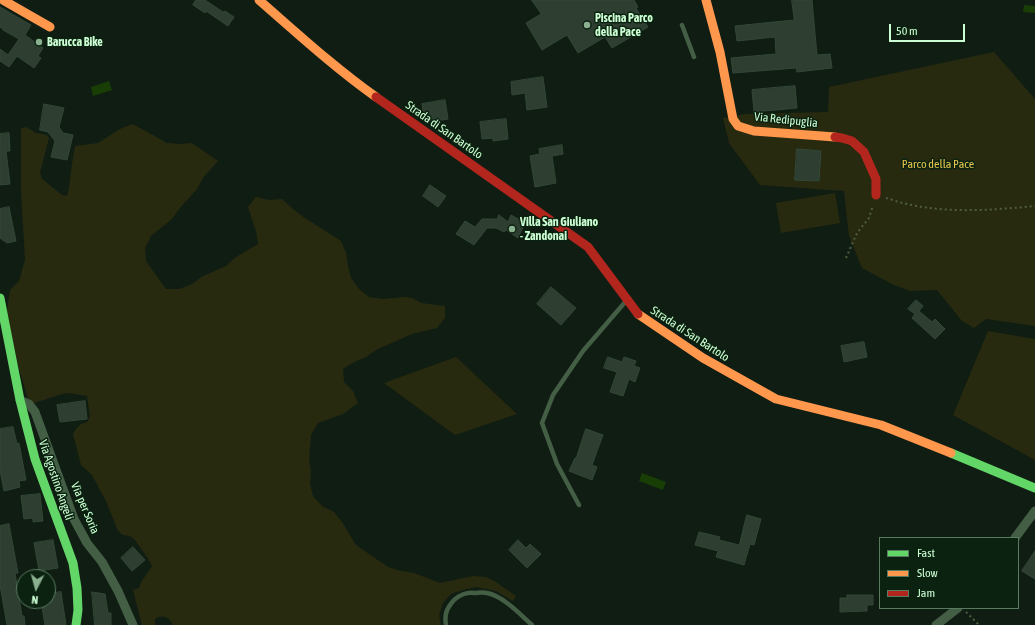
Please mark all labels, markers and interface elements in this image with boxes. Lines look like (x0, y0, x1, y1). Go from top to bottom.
place label: Piscina Parco della Pace (595, 11, 653, 39)
scale bar (891, 16, 967, 42)
marker: Piscina Parco della Pace (582, 20, 592, 30)
text: 50 m (896, 24, 918, 38)
place label: Barucca Bike (47, 35, 103, 49)
marker: Barucca Bike (34, 37, 44, 47)
street label: Strada di San Bartolo (403, 98, 485, 162)
street label: Via Redipuglia (753, 110, 819, 130)
park label: Parco della Pace (902, 157, 974, 171)
place label: Villa San Giuliano - Zandonai (520, 215, 598, 243)
marker: Villa San Giuliano - Zandonai (507, 224, 517, 234)
street label: Strada di San Bartolo (648, 303, 732, 365)
street label: Via Agostino Angeli (36, 438, 76, 522)
street label: Via per Soria (68, 480, 102, 536)
legend (879, 537, 1019, 609)
text: Fast (917, 546, 935, 560)
text: Slow (917, 566, 938, 580)
north arrow (16, 569, 56, 609)
text: Jam (917, 586, 935, 600)
text: N (31, 594, 39, 606)

